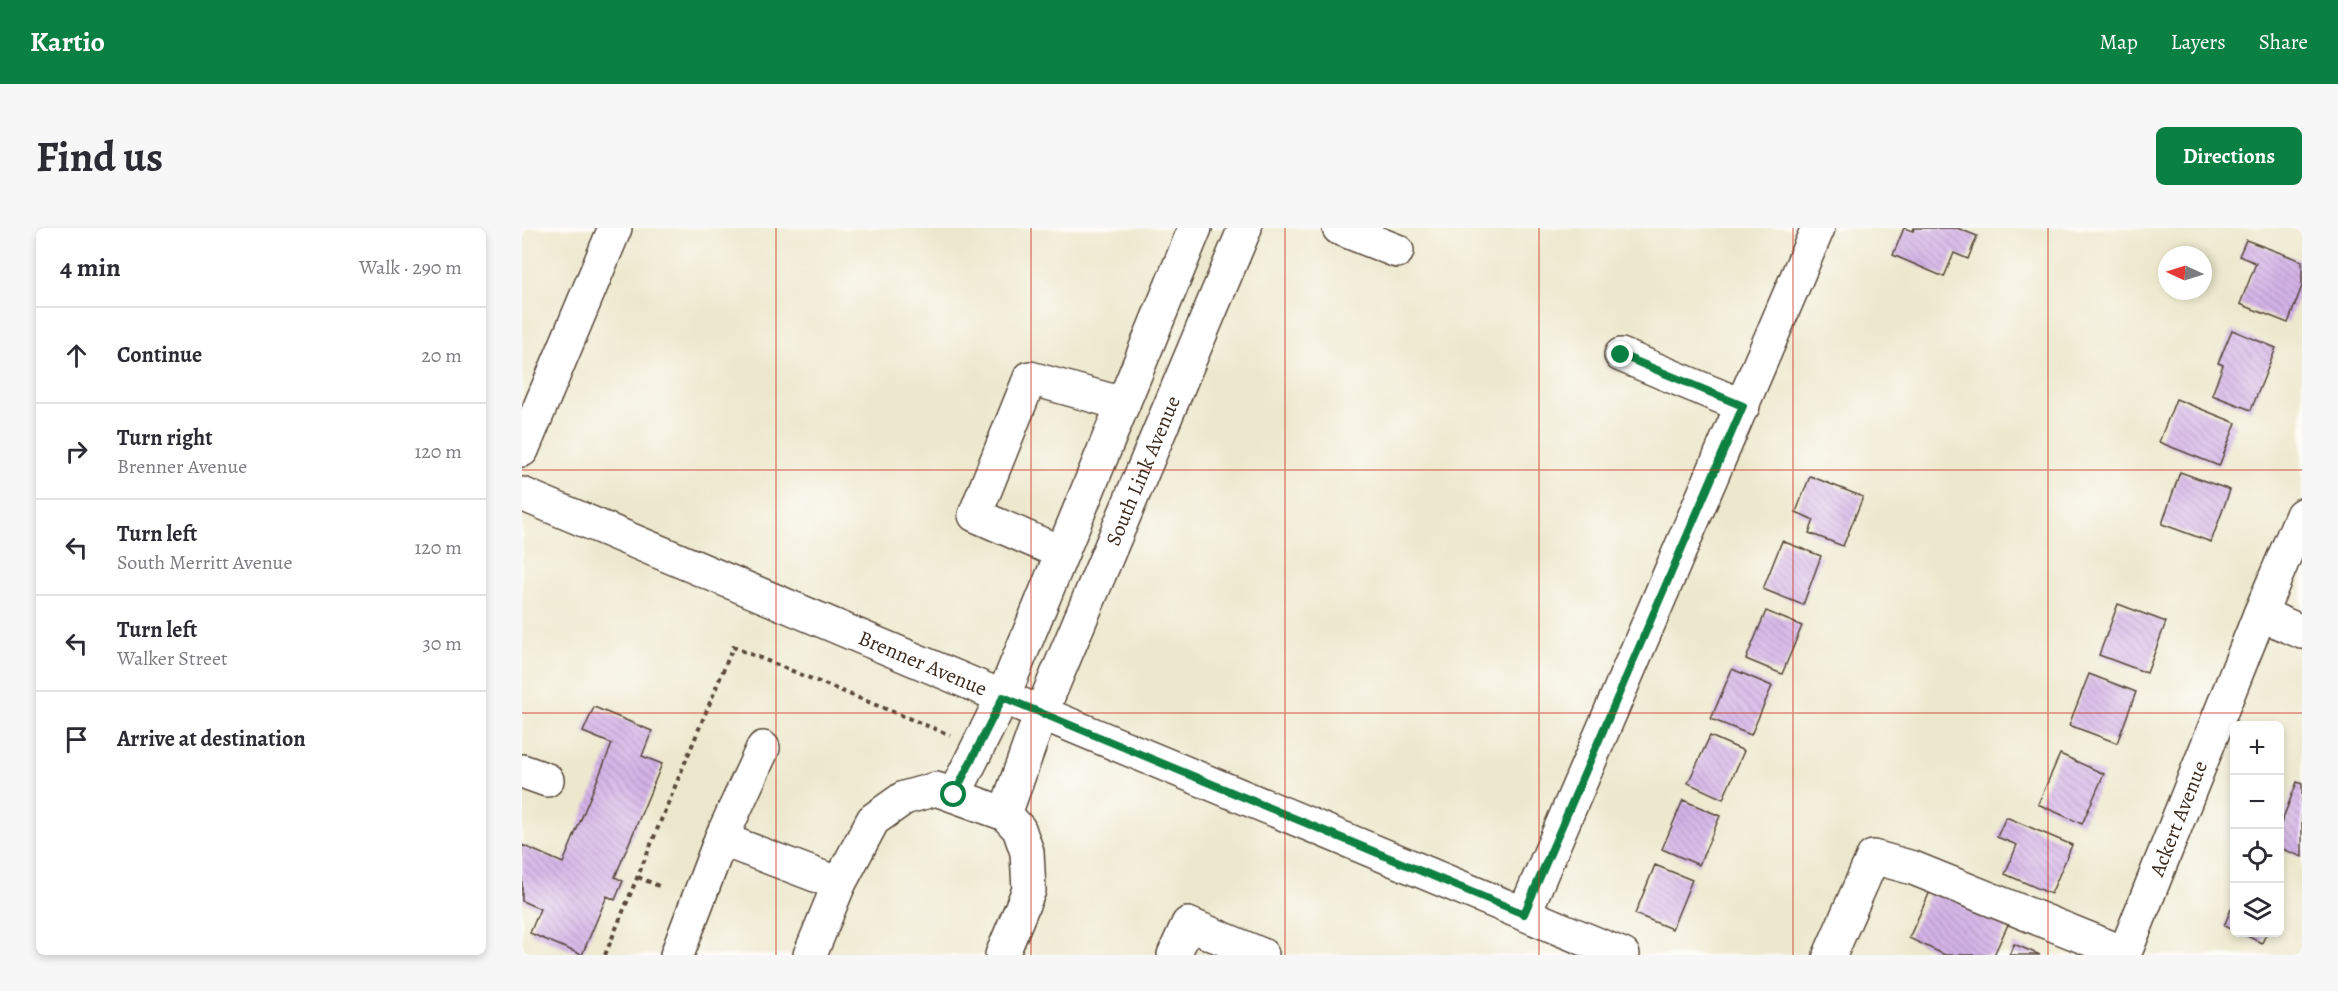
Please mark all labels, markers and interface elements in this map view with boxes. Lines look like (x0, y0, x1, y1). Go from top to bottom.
text: Kartio (30, 23, 105, 61)
text: Map (2099, 28, 2138, 56)
text: Layers (2171, 28, 2226, 56)
text: Share (2259, 28, 2308, 56)
button: Directions (2156, 127, 2302, 185)
text: Find us (36, 128, 163, 185)
north arrow (2158, 246, 2212, 300)
text: 4 min (60, 250, 121, 285)
text: Walk · 290 m (359, 254, 462, 281)
icon: ahead (60, 339, 93, 372)
text: Continue (117, 340, 202, 370)
route end (1607, 341, 1633, 367)
text: 20 m (421, 342, 462, 369)
street label: South Link Avenue (1099, 392, 1187, 550)
text: Turn right (117, 423, 213, 453)
icon: right (60, 435, 93, 468)
text: 120 m (414, 438, 462, 465)
text: Brenner Avenue (117, 453, 247, 480)
text: Turn left (117, 519, 197, 549)
icon: left (60, 531, 93, 564)
text: 120 m (414, 534, 462, 561)
text: South Merritt Avenue (117, 549, 292, 576)
text: Turn left (117, 615, 197, 645)
street label: Brenner Avenue (854, 624, 991, 703)
icon: left (60, 627, 93, 660)
text: 30 m (422, 630, 462, 657)
text: Walker Street (117, 645, 228, 672)
map controls (2230, 721, 2284, 937)
button: + (2230, 721, 2284, 775)
icon: arrive (60, 723, 93, 756)
text: Arrive at destination (117, 724, 306, 754)
street label: Ackert Avenue (2142, 757, 2214, 881)
button: − (2230, 775, 2284, 829)
route start (940, 781, 966, 807)
button: locate (2230, 829, 2284, 883)
button: layers (2230, 883, 2284, 937)

